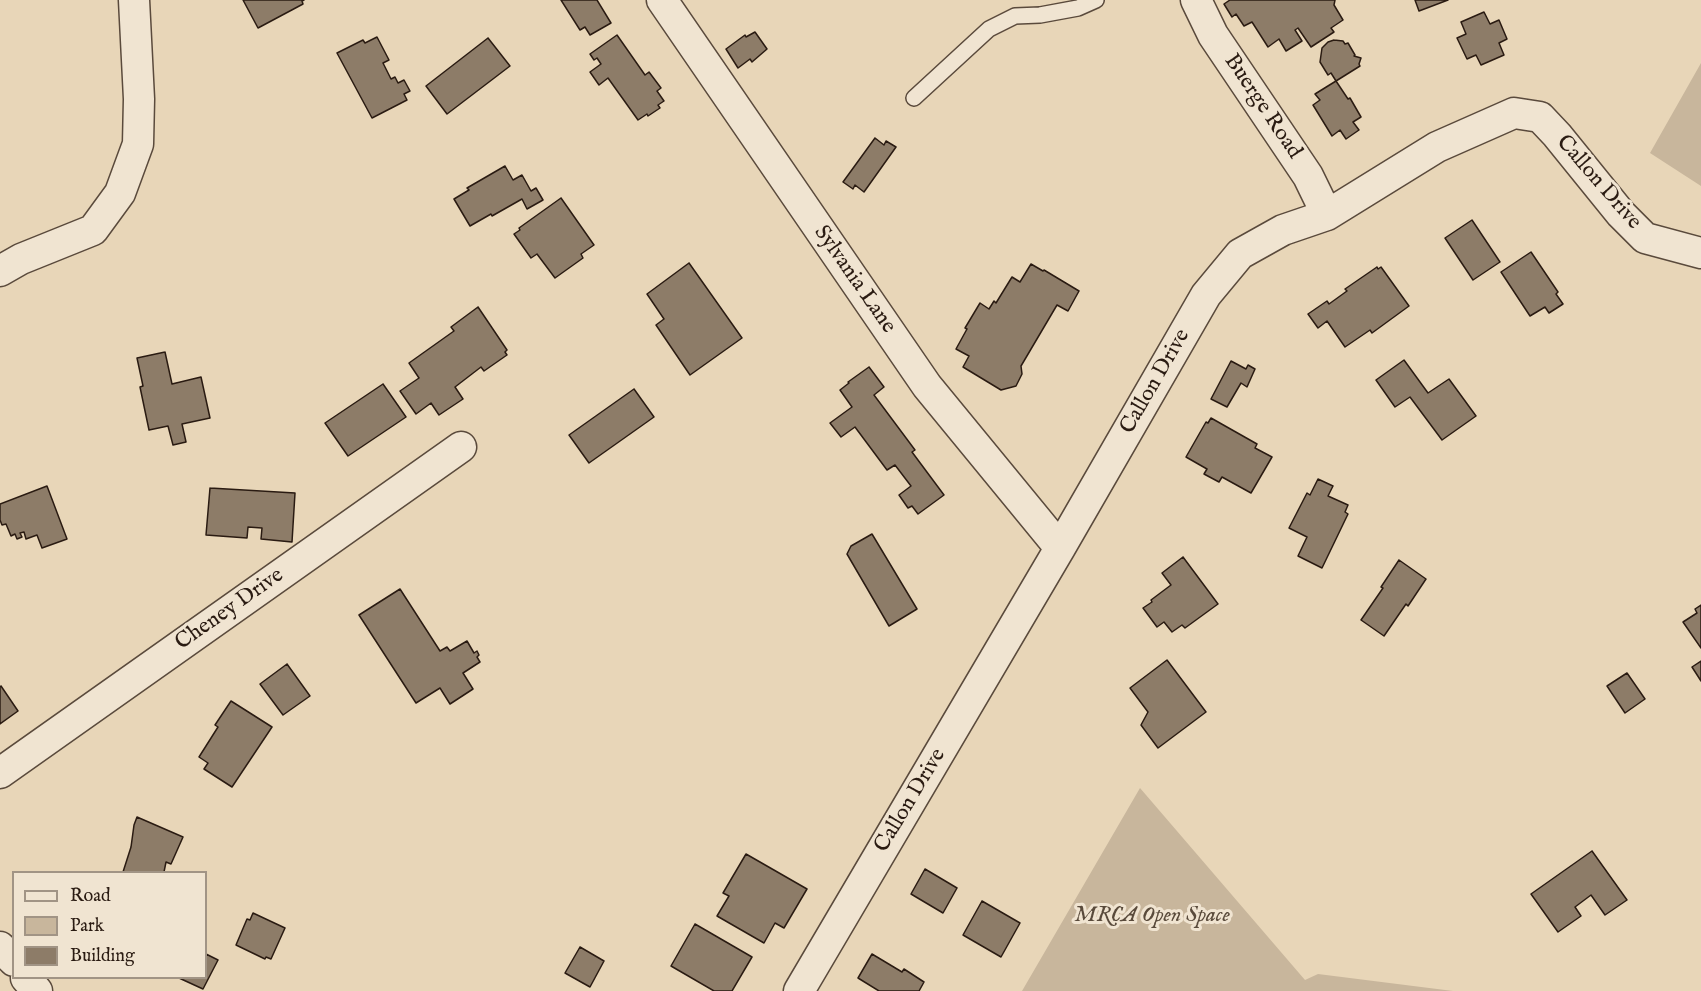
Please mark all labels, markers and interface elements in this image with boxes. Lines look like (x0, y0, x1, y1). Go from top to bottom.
street label: Buerge Road (1217, 50, 1307, 164)
street label: Callon Drive (1550, 130, 1646, 236)
street label: Sylvania Lane (807, 221, 901, 339)
street label: Callon Drive (1115, 325, 1197, 439)
street label: Cheney Drive (171, 563, 289, 657)
street label: Callon Drive (870, 744, 952, 858)
legend (12, 871, 207, 979)
text: Road (70, 885, 111, 908)
park label: MRCA Open Space (1074, 903, 1230, 929)
text: Park (70, 915, 104, 938)
text: Building (70, 945, 135, 968)

